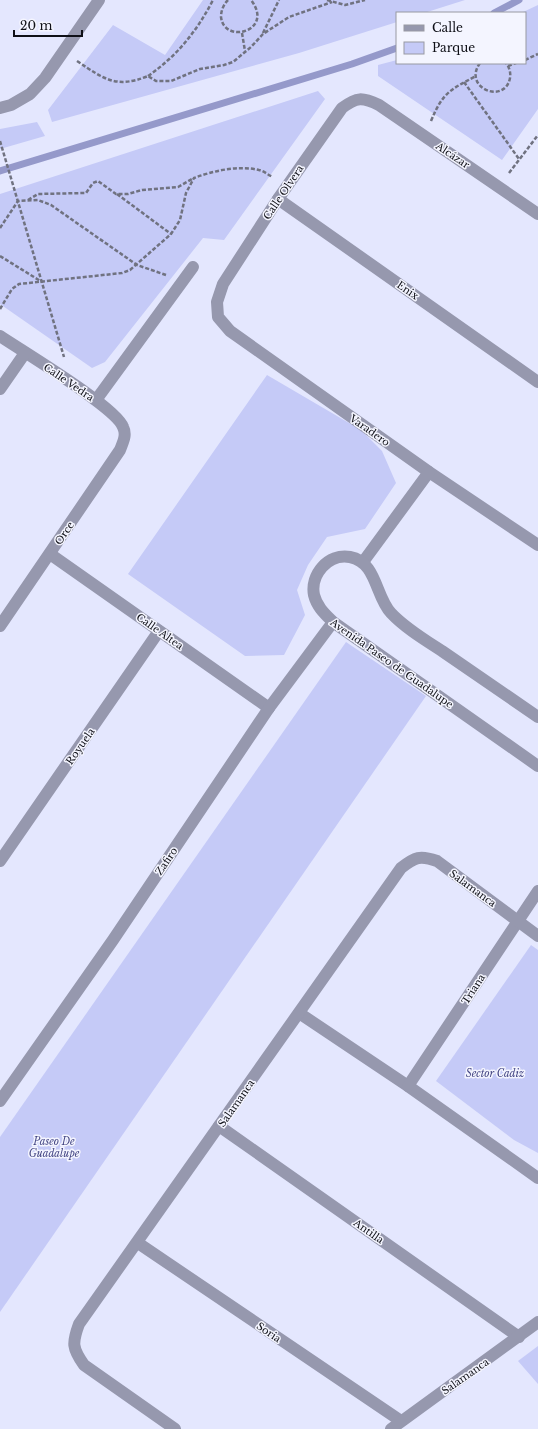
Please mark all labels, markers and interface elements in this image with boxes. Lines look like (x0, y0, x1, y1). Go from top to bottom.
scale bar (14, 12, 82, 38)
legend (396, 12, 526, 64)
text: 20 m (20, 18, 52, 33)
text: Calle (432, 20, 463, 35)
text: Parque (432, 40, 475, 55)
street label: Alcázar (433, 139, 472, 171)
street label: Calle Olvera (260, 162, 307, 222)
street label: Enix (394, 278, 421, 303)
street label: Calle Vedra (41, 361, 97, 404)
street label: Varadero (346, 411, 393, 449)
street label: Orce (52, 519, 77, 547)
street label: Calle Altea (134, 611, 186, 653)
street label: Avenida Paseo de Guadalupe (327, 615, 456, 711)
street label: Royuela (63, 725, 98, 767)
street label: Zafiro (152, 844, 181, 878)
street label: Salamanca (447, 867, 499, 910)
street label: Triana (459, 971, 488, 1007)
park label: Sector Cadiz (466, 1067, 524, 1080)
street label: Salamanca (215, 1077, 258, 1129)
park label: Paseo De Guadalupe (29, 1135, 80, 1160)
street label: Antilla (350, 1216, 387, 1247)
street label: Soria (254, 1320, 284, 1346)
street label: Salamanca (439, 1355, 492, 1397)

